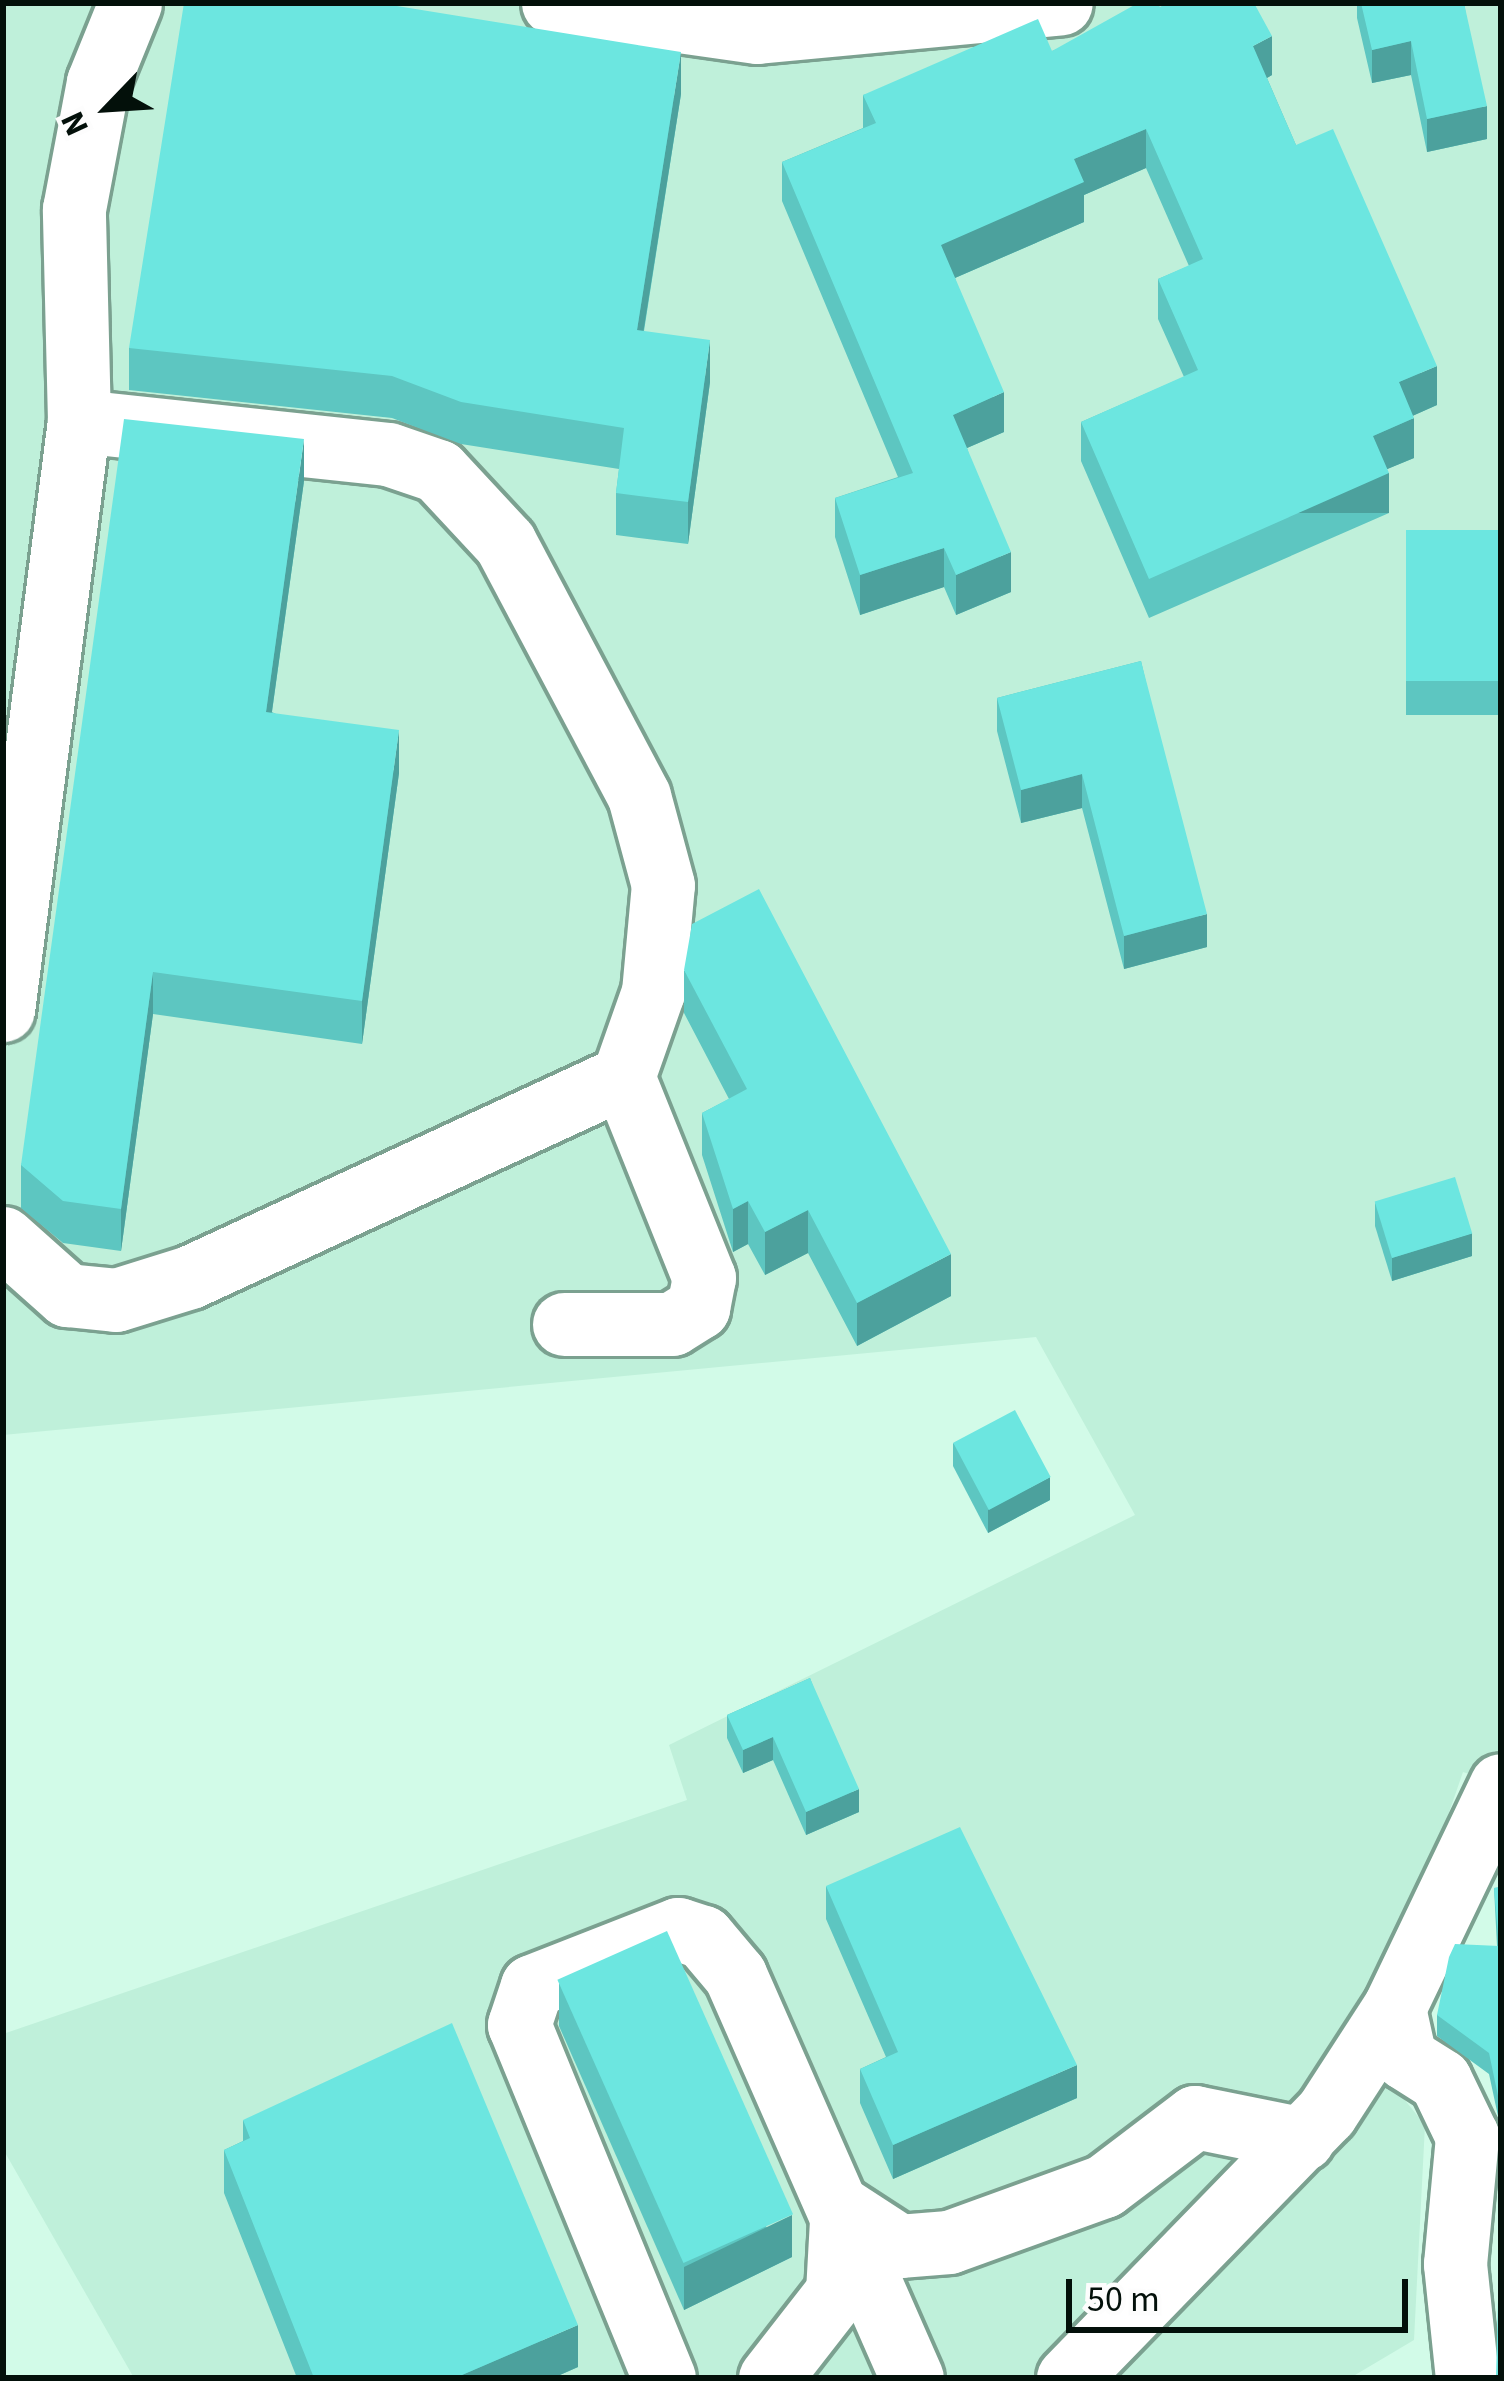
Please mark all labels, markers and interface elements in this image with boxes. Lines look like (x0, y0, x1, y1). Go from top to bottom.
north arrow (48, 48, 168, 168)
text: N (49, 104, 101, 143)
scale bar (1072, 2255, 1414, 2329)
text: 50 m (1087, 2274, 1160, 2325)

